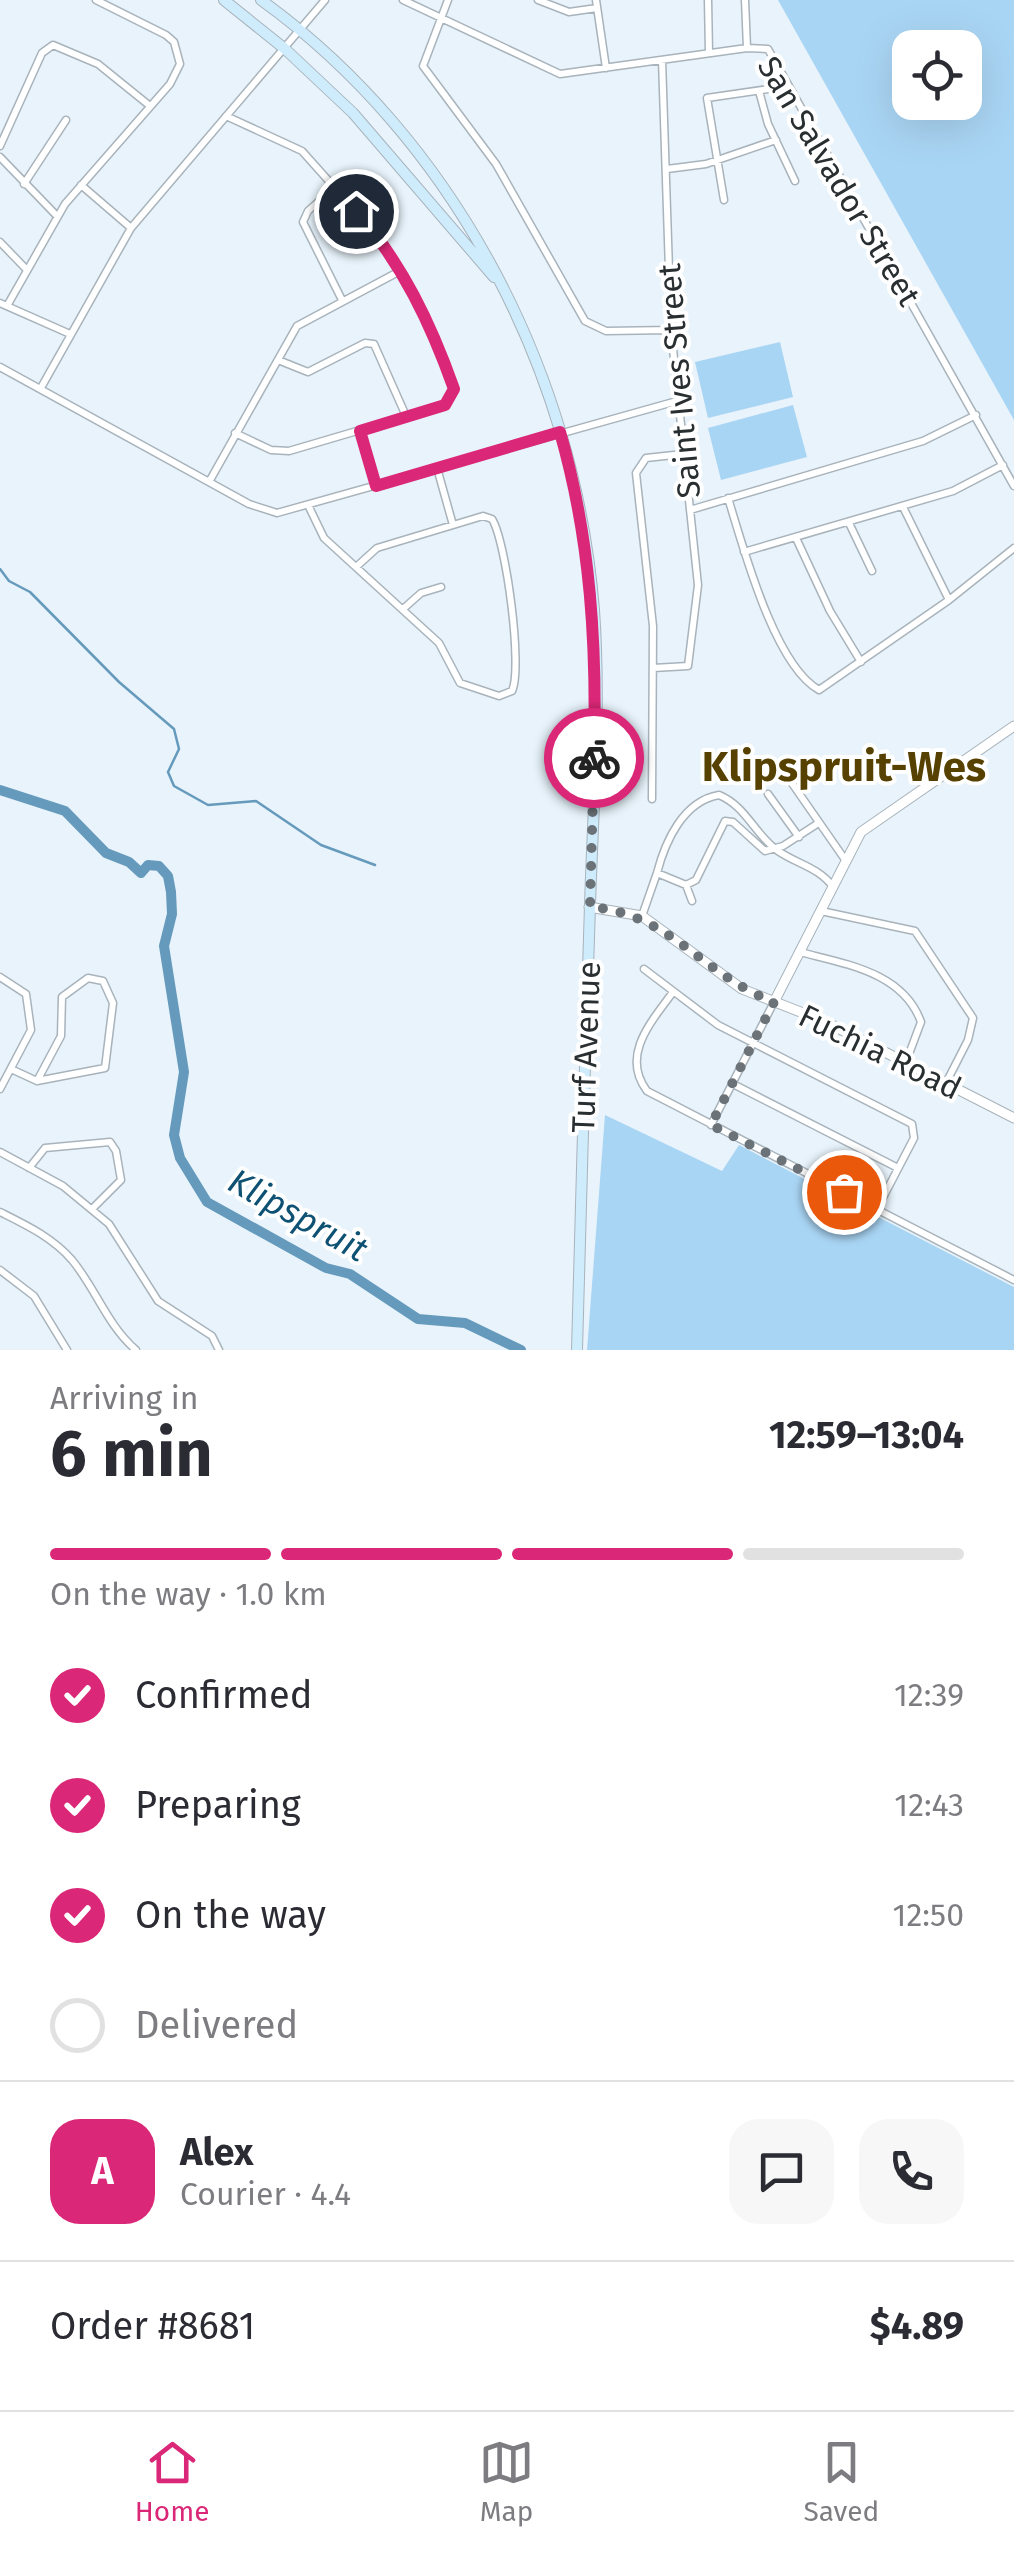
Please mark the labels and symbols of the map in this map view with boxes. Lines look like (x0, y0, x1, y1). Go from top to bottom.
street label: San Salvador Street (750, 50, 929, 313)
pin (314, 169, 399, 254)
street label: Saint Ives Street (650, 262, 708, 500)
courier (544, 708, 644, 808)
district label: Klipspruit-Wes (702, 742, 986, 792)
street label: Turf Avenue (564, 961, 608, 1133)
street label: Fuchia Road (793, 996, 967, 1108)
pin (802, 1150, 887, 1235)
water label: Klipspruit (221, 1160, 375, 1271)

